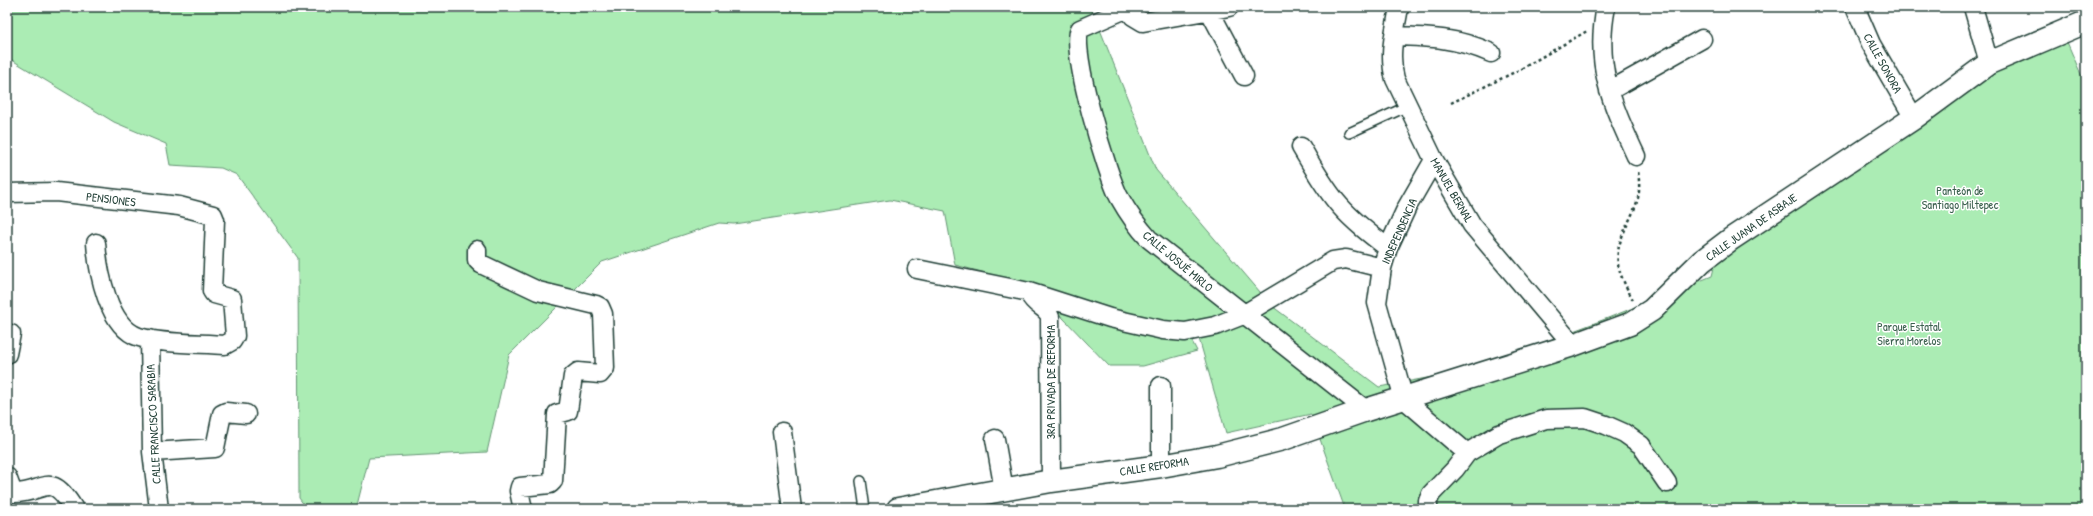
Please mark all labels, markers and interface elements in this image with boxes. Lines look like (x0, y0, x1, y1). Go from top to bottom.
street label: CALLE SONORA (1860, 30, 1906, 96)
street label: MANUEL BERNAL (1427, 155, 1478, 226)
park label: Panteón de Santiago Miltepec (1922, 182, 1999, 213)
street label: PENSIONES (85, 188, 137, 211)
street label: CALLE JUANA DE ASBAJE (1702, 189, 1801, 265)
street label: INDEPENDENCIA (1377, 195, 1421, 267)
street label: CALLE JOSUÉ MIRLO (1139, 226, 1217, 296)
park label: Parque Estatal Sierra Morelos (1877, 318, 1942, 349)
street label: 3RA PRIVADA DE REFORMA (1042, 325, 1059, 439)
street label: CALLE FRANCISCO SARABIA (141, 364, 165, 484)
street label: CALLE REFORMA (1118, 452, 1190, 480)

